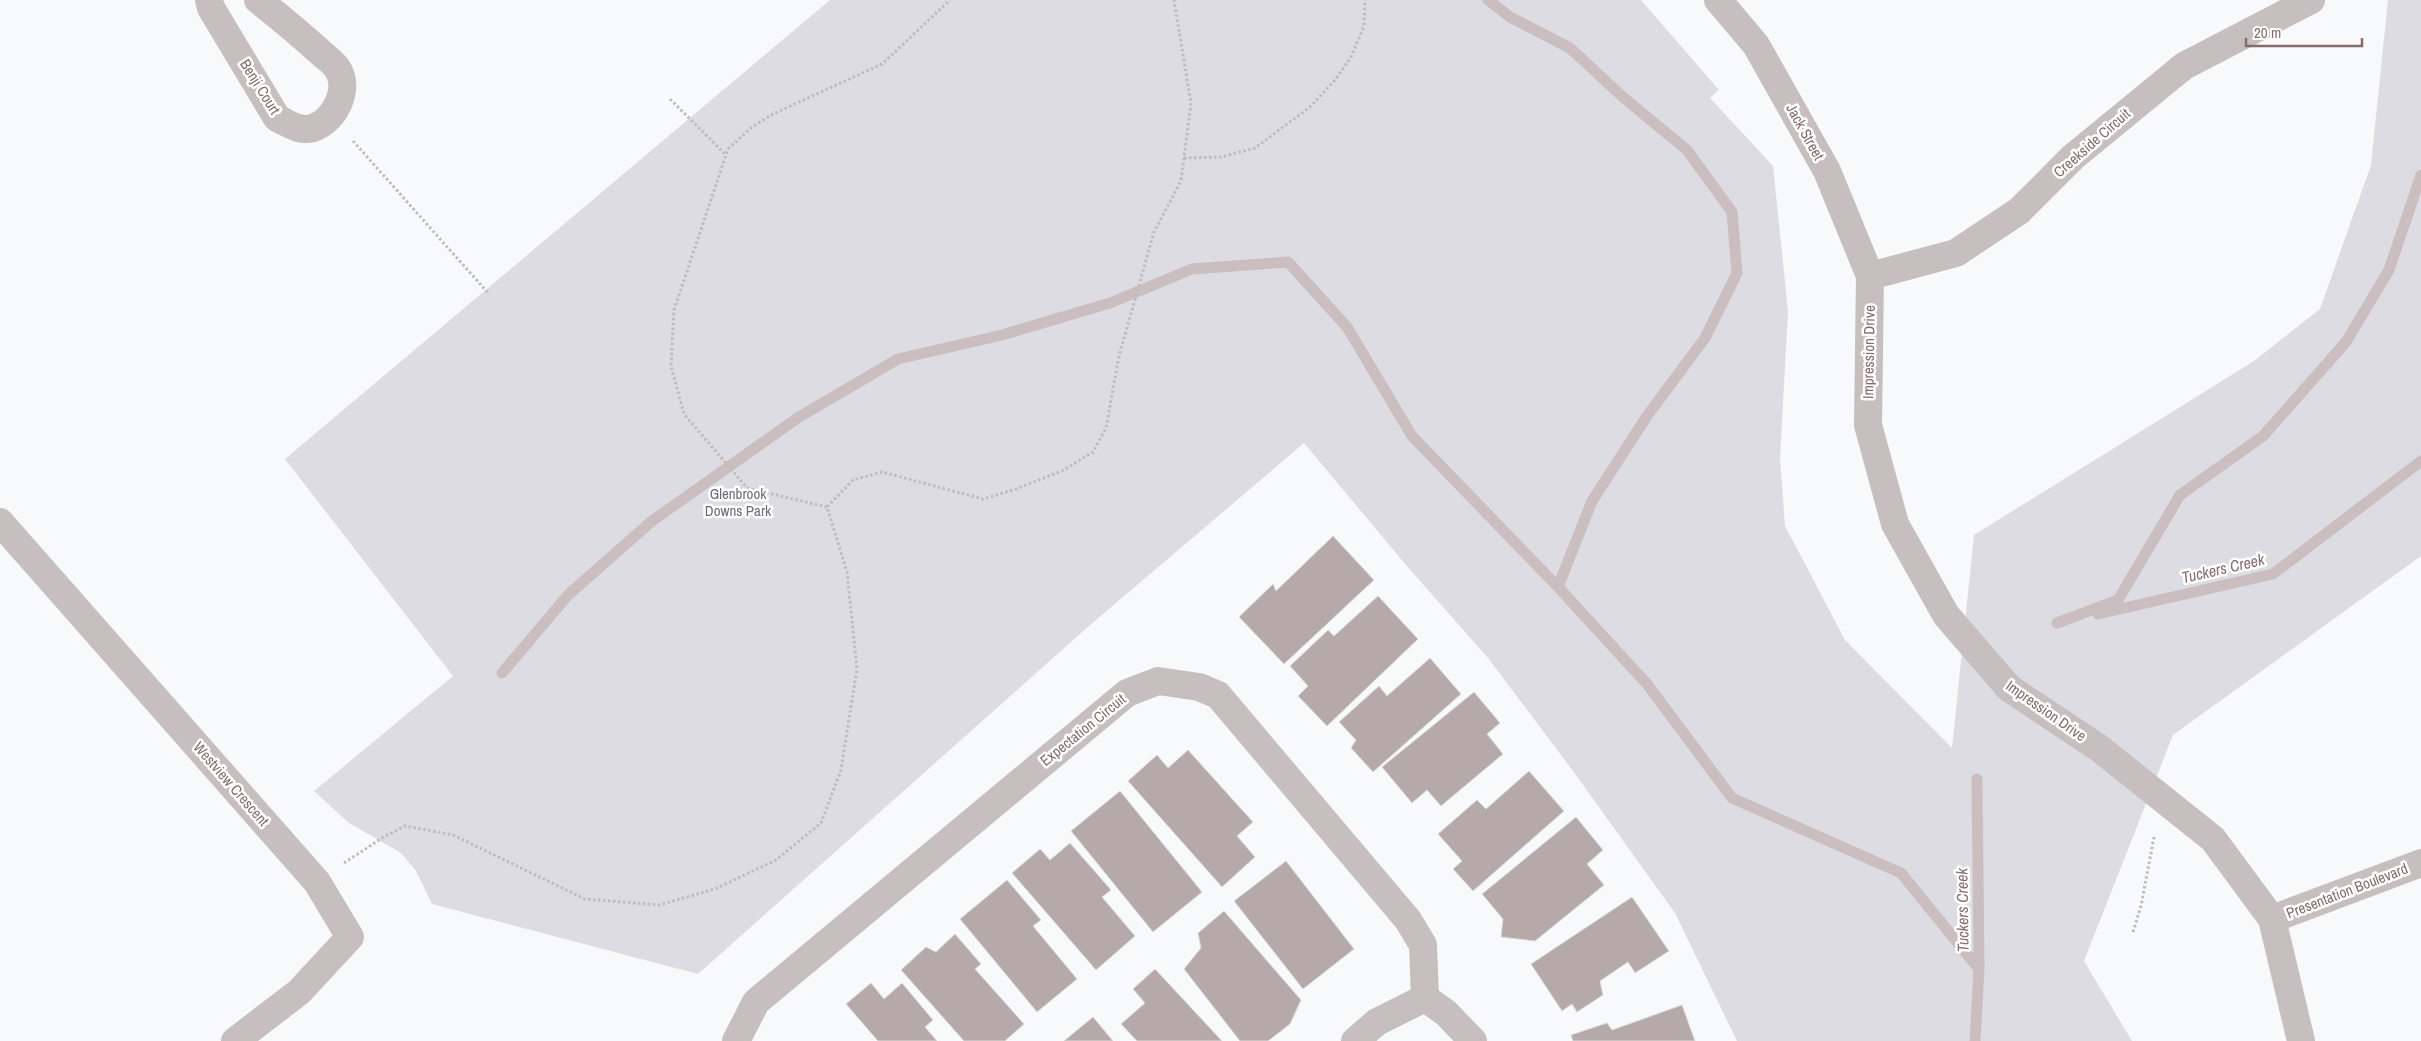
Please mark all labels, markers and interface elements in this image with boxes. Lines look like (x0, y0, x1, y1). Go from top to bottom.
scale bar (2246, 15, 2362, 47)
text: 20 m (2254, 22, 2281, 43)
street label: Benji Court (235, 55, 286, 119)
street label: Jack Street (1781, 100, 1830, 164)
street label: Creekside Circuit (2049, 103, 2135, 182)
street label: Impression Drive (1857, 305, 1880, 399)
park label: Glenbrook Downs Park (705, 483, 772, 521)
water label: Tuckers Creek (2180, 548, 2267, 588)
street label: Impression Drive (2002, 675, 2091, 746)
street label: Expectation Circuit (1035, 688, 1130, 771)
street label: Westview Crescent (189, 737, 274, 831)
street label: Presentation Boulevard (2283, 858, 2411, 923)
water label: Tuckers Creek (1950, 867, 1974, 952)

